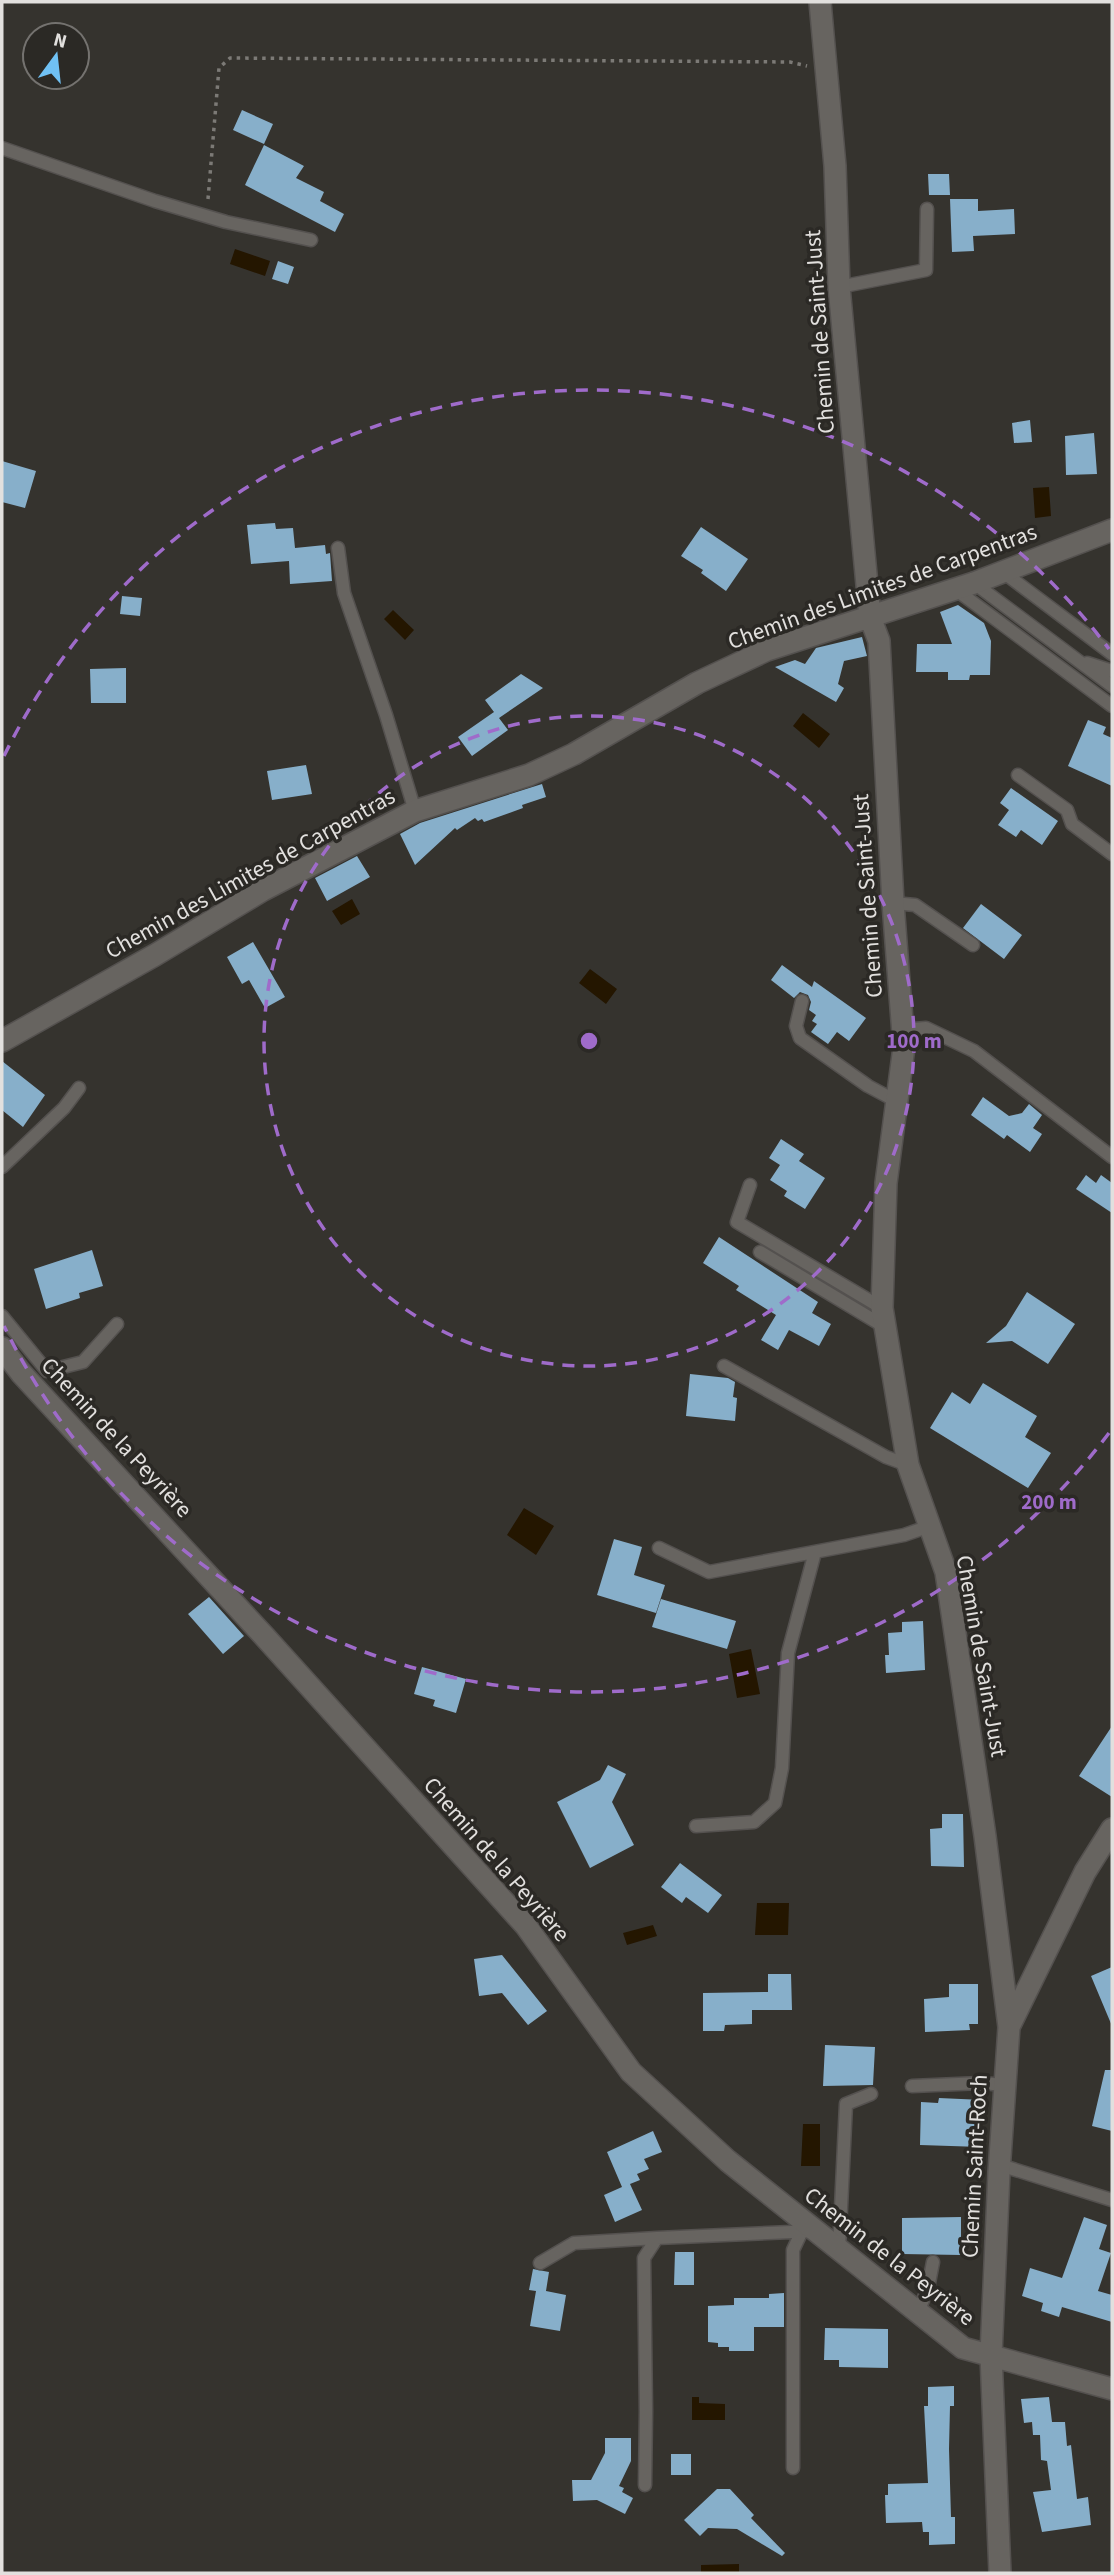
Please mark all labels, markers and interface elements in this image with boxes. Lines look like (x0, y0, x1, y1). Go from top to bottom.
north arrow (21, 21, 91, 91)
text: N (50, 26, 70, 56)
street label: Chemin de Saint-Just (796, 229, 843, 435)
street label: Chemin des Limites de Carpentras (723, 515, 1041, 658)
street label: Chemin des Limites de Carpentras (99, 780, 401, 967)
street label: Chemin de Saint-Just (844, 793, 891, 999)
text: 100 m (886, 1026, 942, 1056)
centre of rings (577, 1029, 601, 1053)
street label: Chemin de la Peyrière (33, 1350, 200, 1525)
text: 200 m (1021, 1487, 1077, 1517)
street label: Chemin de Saint-Just (948, 1553, 1016, 1760)
street label: Chemin de la Peyrière (416, 1770, 578, 1949)
street label: Chemin Saint-Roch (953, 2073, 996, 2259)
street label: Chemin de la Peyrière (797, 2179, 982, 2334)

